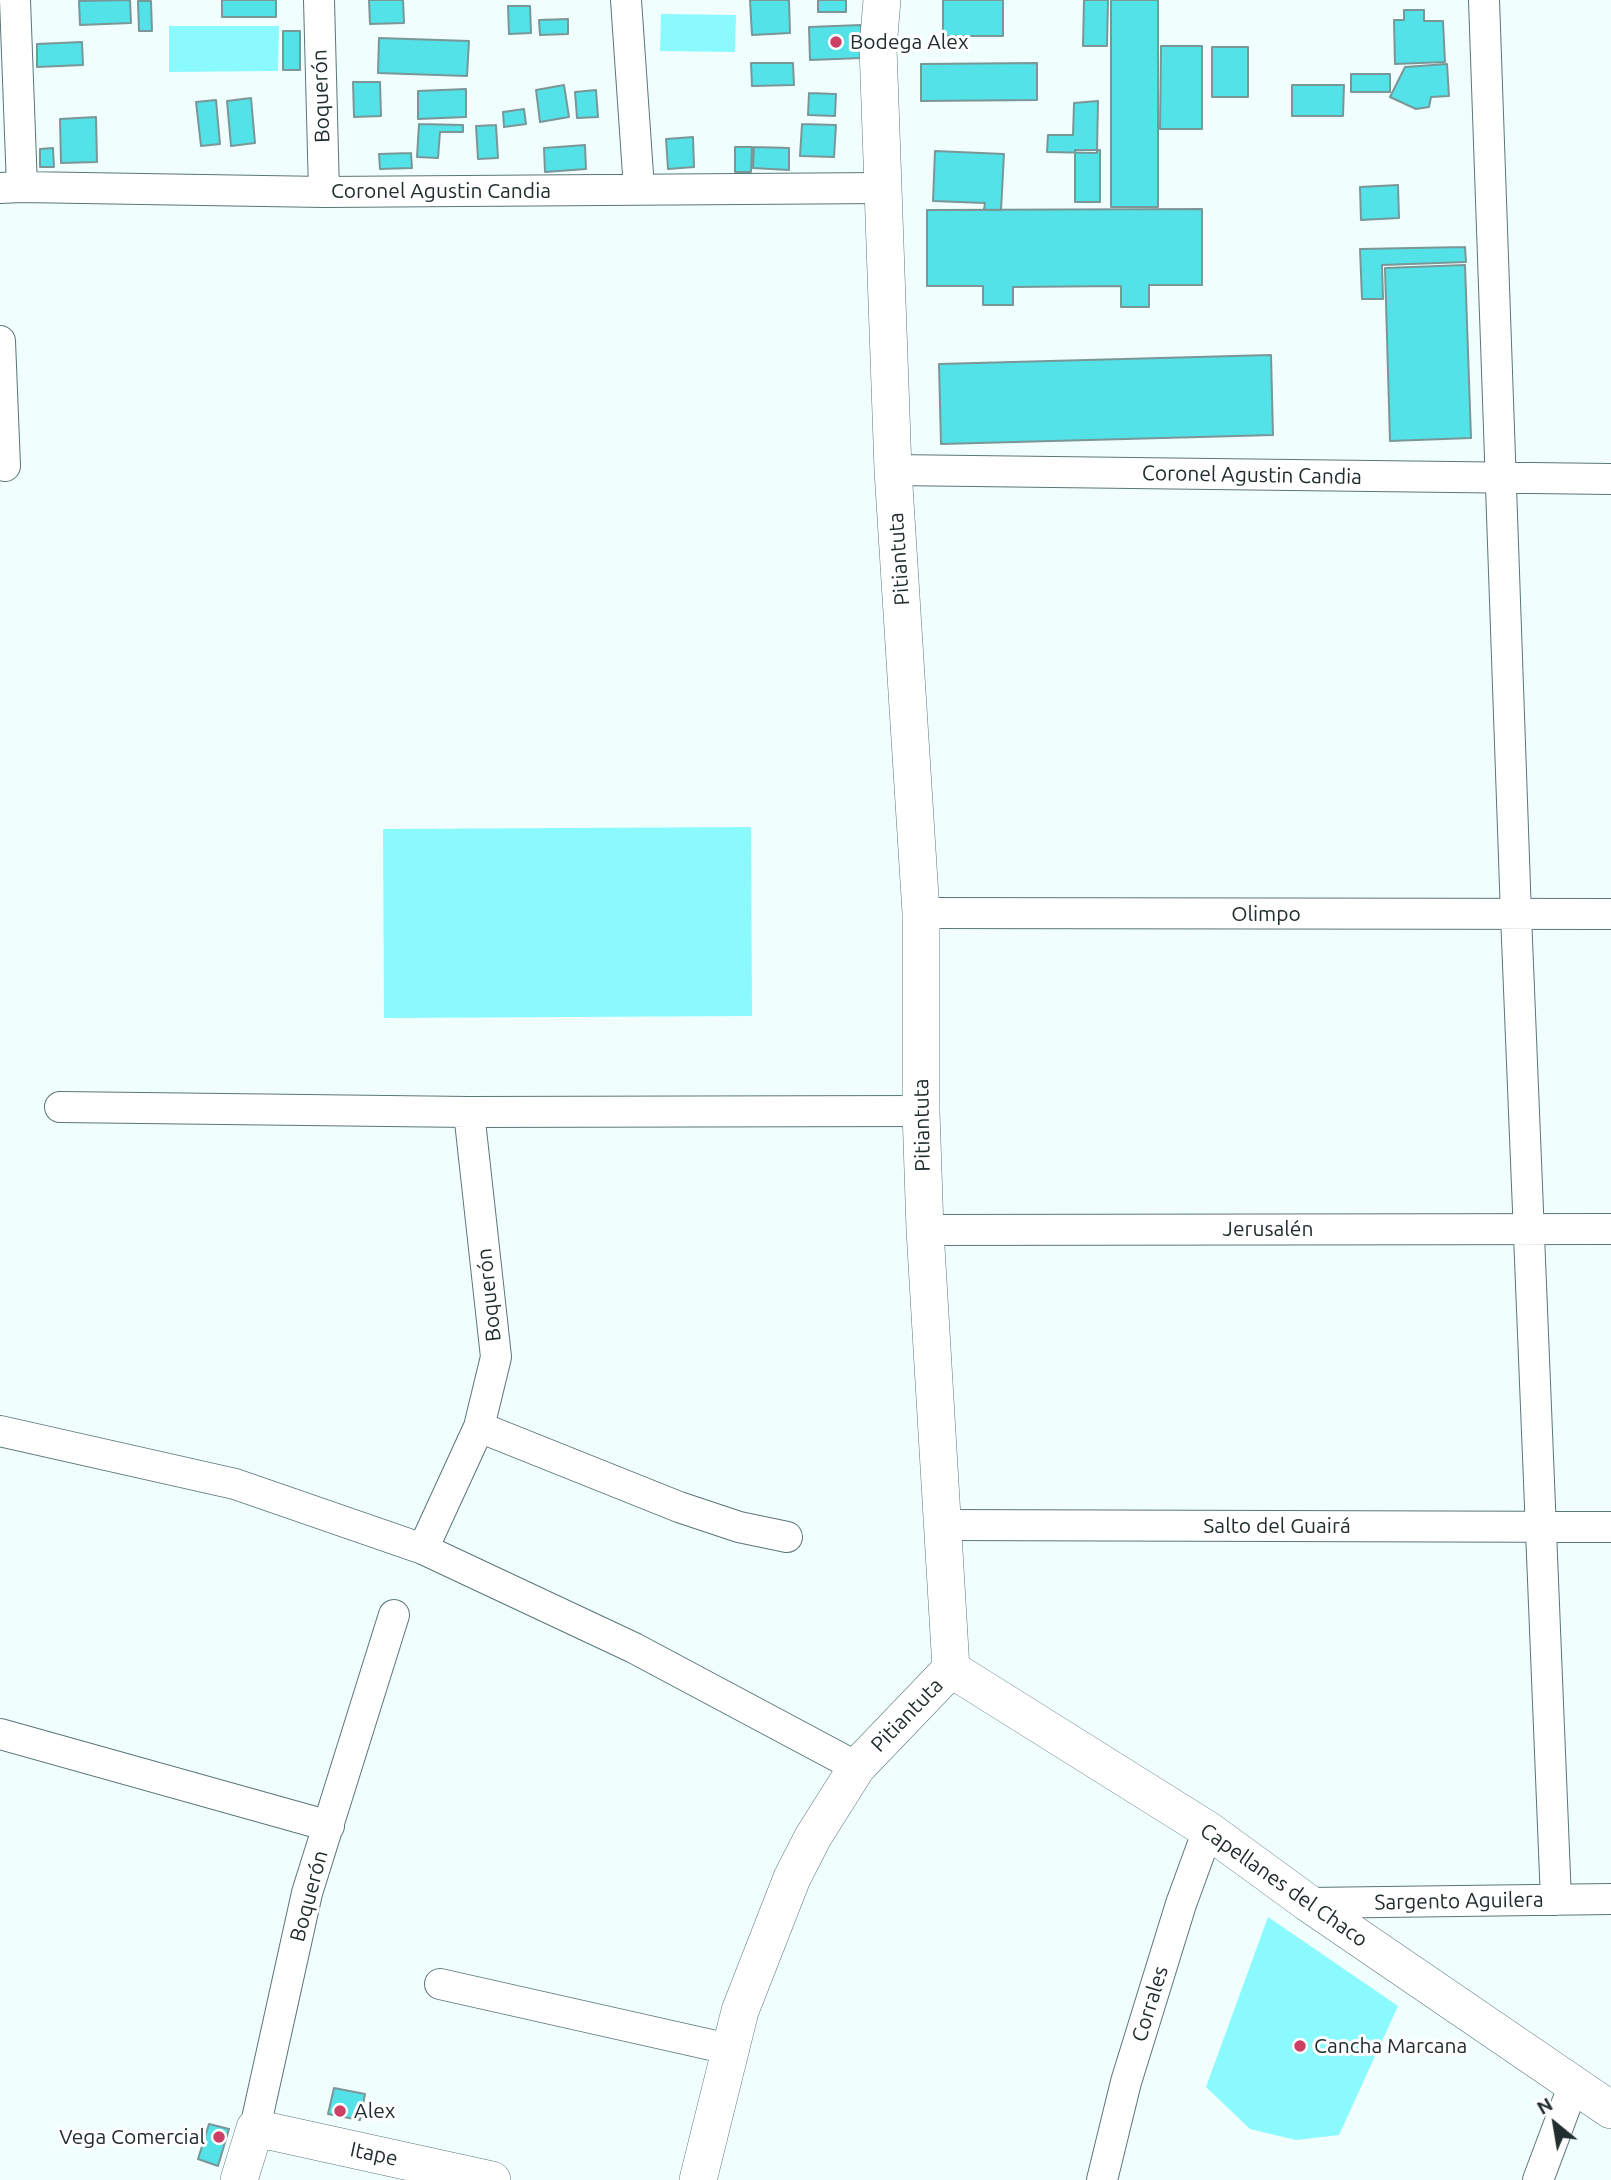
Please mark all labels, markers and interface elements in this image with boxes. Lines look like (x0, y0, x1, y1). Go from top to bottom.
place label: Bodega Alex (850, 29, 969, 55)
marker: Bodega Alex (828, 34, 844, 50)
street label: Boquerón (307, 49, 335, 143)
street label: Coronel Agustin Candia (331, 178, 551, 204)
street label: Coronel Agustin Candia (1142, 460, 1362, 490)
street label: Pitiantuta (883, 512, 915, 606)
street label: Olimpo (1231, 901, 1301, 927)
street label: Pitiantuta (909, 1078, 935, 1172)
street label: Jerusalén (1223, 1216, 1313, 1242)
street label: Boquerón (472, 1247, 506, 1343)
street label: Salto del Guairá (1203, 1513, 1351, 1539)
street label: Pitiantuta (866, 1673, 948, 1757)
street label: Capellanes del Chaco (1195, 1818, 1373, 1952)
street label: Boquerón (285, 1847, 333, 1945)
street label: Sargento Aguilera (1374, 1887, 1544, 1915)
street label: Corrales (1127, 1963, 1173, 2045)
place label: Cancha Marcana (1314, 2033, 1467, 2059)
marker: Cancha Marcana (1292, 2038, 1308, 2054)
north arrow (1520, 2089, 1590, 2159)
text: N (1533, 2093, 1556, 2119)
place label: Alex (354, 2098, 395, 2124)
marker: Alex (332, 2103, 348, 2119)
place label: Vega Comercial (59, 2124, 205, 2150)
marker: Vega Comercial (211, 2129, 227, 2145)
street label: Itape (348, 2137, 400, 2171)

